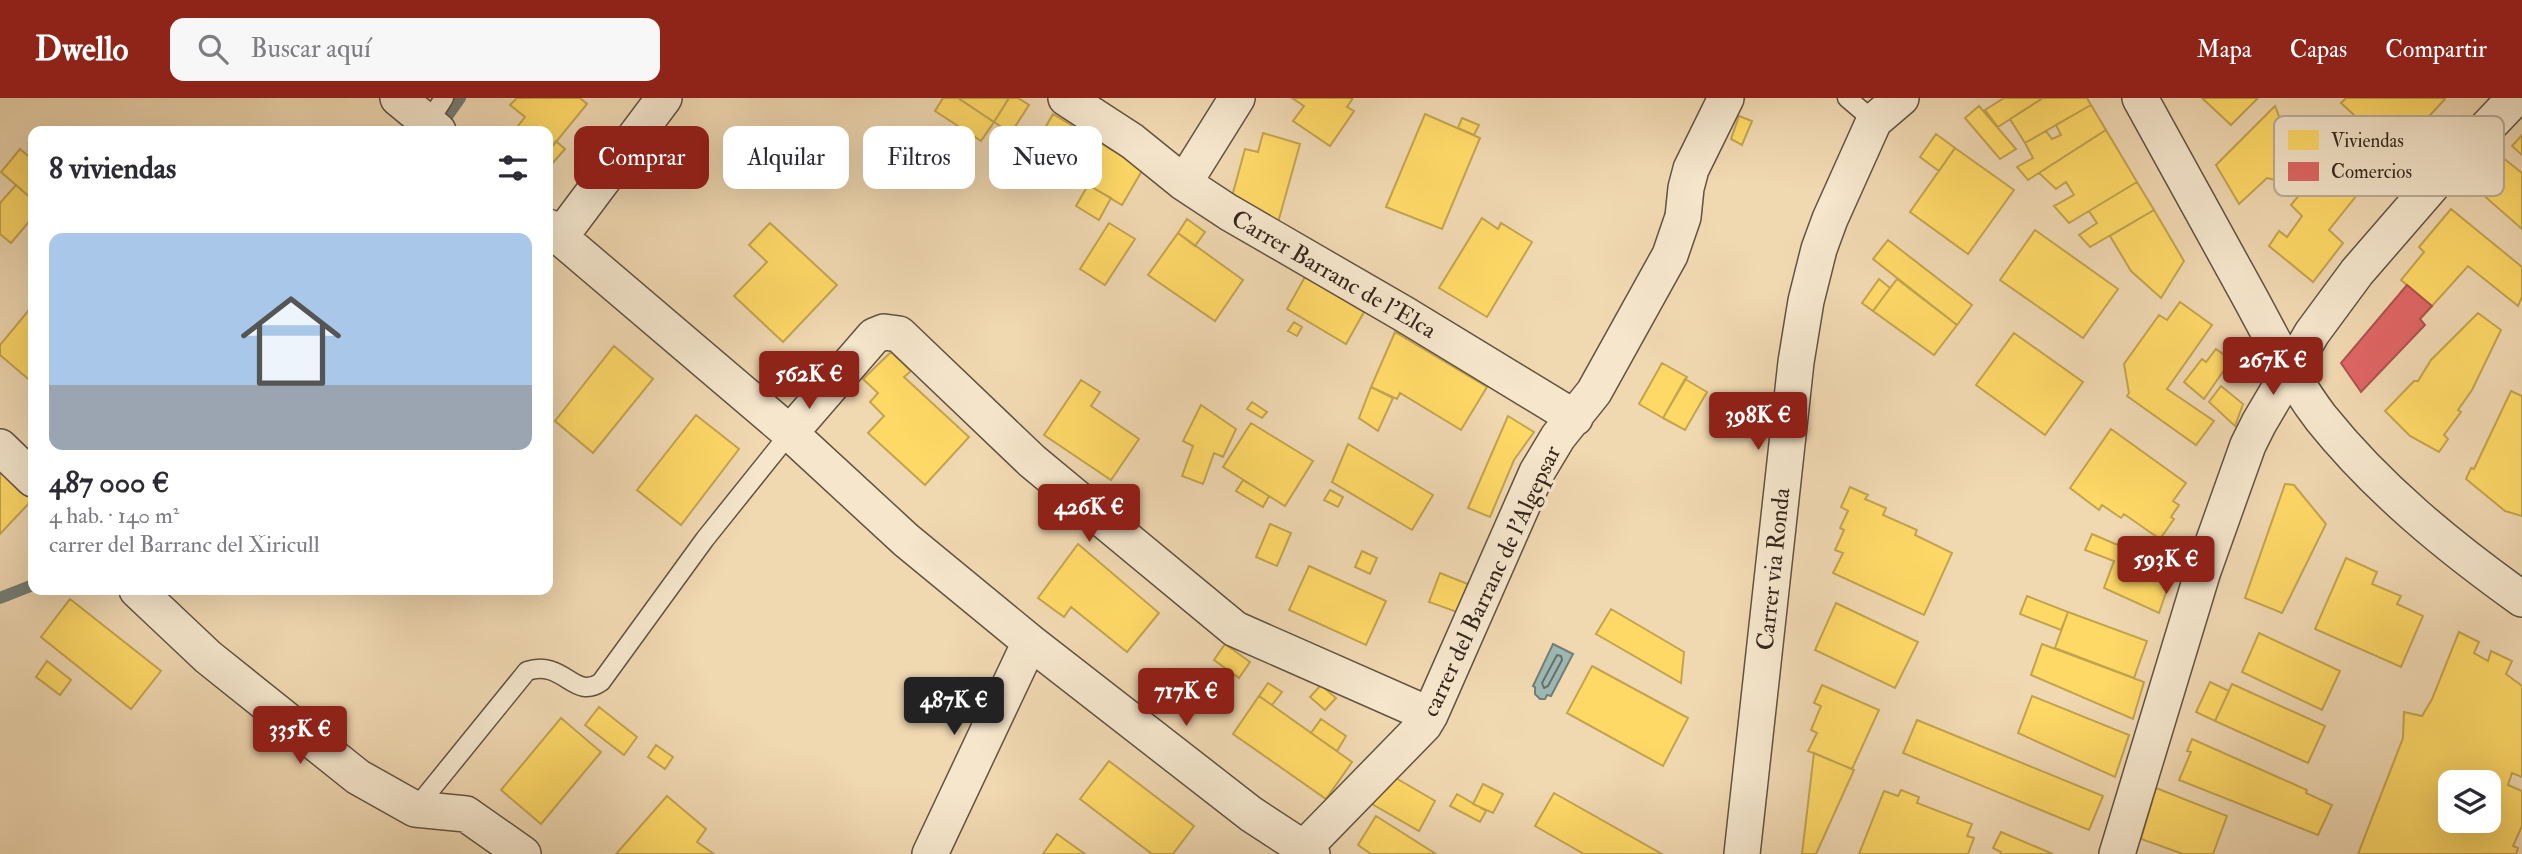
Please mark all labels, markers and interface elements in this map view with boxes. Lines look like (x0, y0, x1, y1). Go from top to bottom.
search box (170, 18, 660, 81)
text: Dwello (35, 29, 128, 70)
icon: search (194, 30, 232, 68)
text: Buscar aquí (250, 33, 371, 65)
text: Mapa (2197, 34, 2252, 65)
text: Capas (2290, 34, 2347, 65)
text: Compartir (2385, 34, 2487, 65)
legend (2274, 116, 2504, 196)
chip: Comprar (574, 126, 709, 189)
chip: Alquilar (723, 126, 849, 189)
chip: Filtros (863, 126, 975, 189)
chip: Nuevo (989, 126, 1102, 189)
text: Viviendas (2331, 129, 2404, 153)
icon: filters (494, 149, 532, 187)
text: 8 viviendas (49, 150, 176, 187)
text: Comercios (2331, 160, 2412, 184)
street label: Carrer Barranc de l'Elca (1226, 203, 1443, 346)
icon: home (228, 278, 354, 404)
pin: 267K € (2216, 338, 2330, 397)
text: 267K € (2239, 345, 2307, 374)
pin: 562K € (752, 352, 866, 411)
text: 562K € (775, 359, 843, 388)
pin: 398K € (1701, 392, 1815, 452)
text: 398K € (1725, 400, 1791, 429)
street label: carrer del Barranc de l'Algepsar (1415, 441, 1568, 722)
text: 487 000 € (49, 464, 169, 501)
pin: 426K € (1032, 484, 1146, 544)
street label: Carrer via Ronda (1750, 485, 1798, 652)
text: 426K € (1054, 492, 1124, 521)
text: 4 hab. · 140 m² (49, 501, 179, 530)
text: carrer del Barranc del Xiricull (49, 530, 320, 559)
pin: 593K € (2109, 536, 2223, 596)
text: 593K € (2133, 544, 2199, 573)
pin: 717K € (1129, 668, 1243, 728)
text: 717K € (1154, 676, 1218, 705)
pin: 487K € (897, 678, 1011, 737)
text: 487K € (920, 685, 988, 714)
pin: 335K € (243, 706, 357, 766)
text: 335K € (269, 714, 331, 743)
map controls (2438, 770, 2501, 833)
button: layers (2438, 770, 2501, 833)

